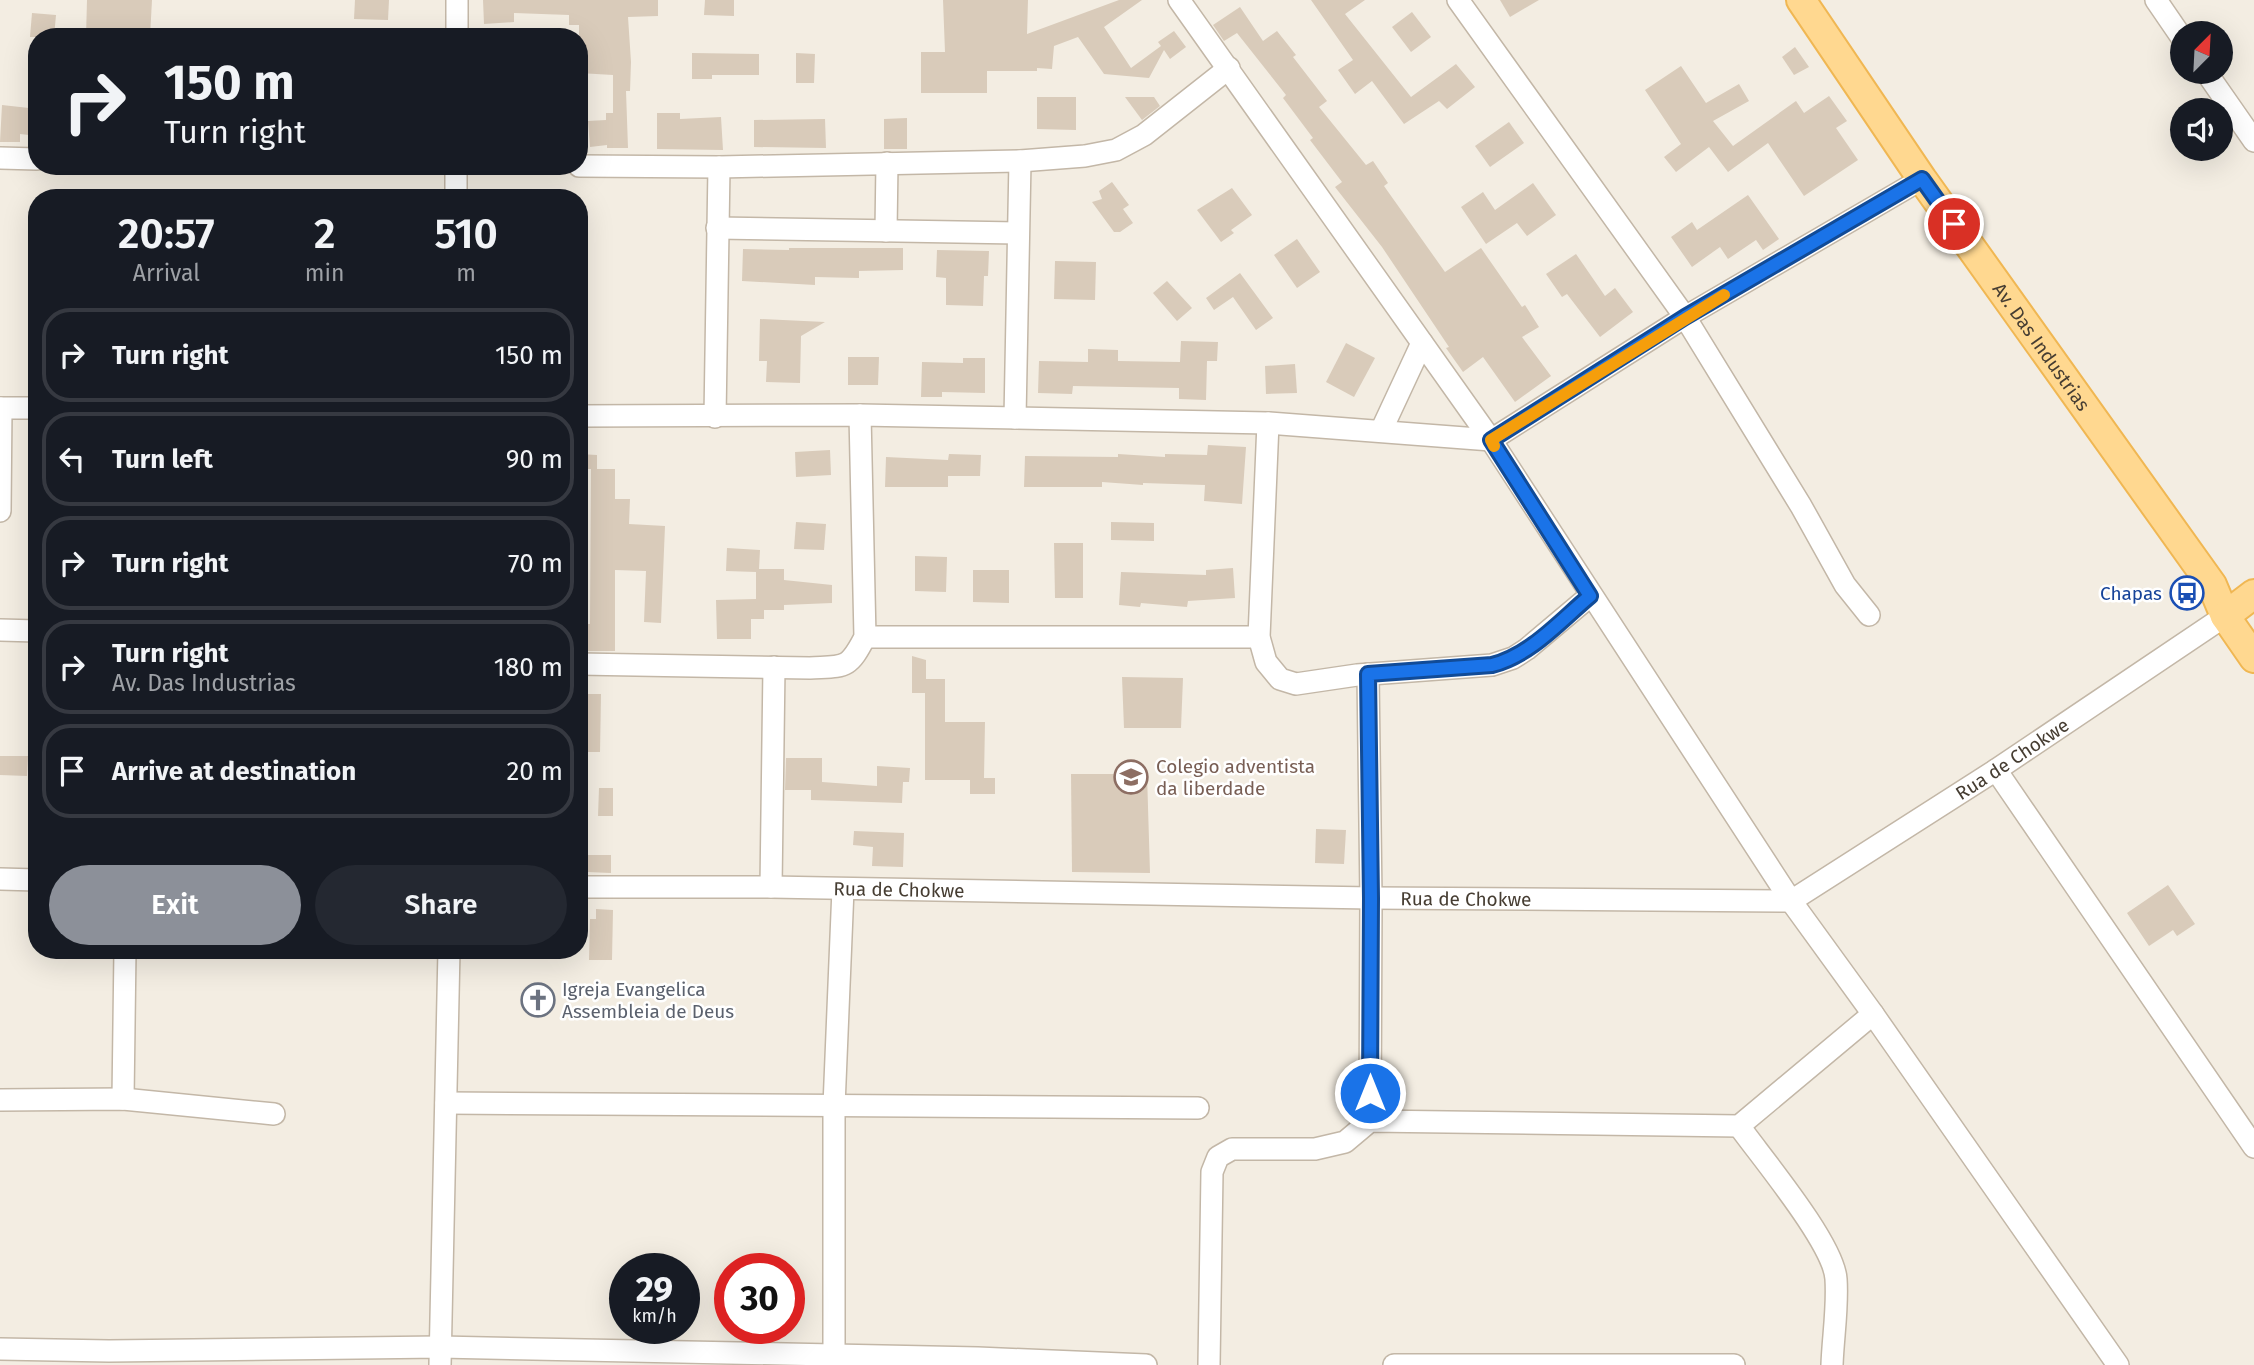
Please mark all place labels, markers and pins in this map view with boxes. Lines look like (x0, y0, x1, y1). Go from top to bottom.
pin (1924, 194, 1984, 254)
bus stop icon: Chapas (2168, 574, 2206, 612)
place label: Chapas (2100, 582, 2162, 605)
place label: Colegio adventista da liberdade (1156, 755, 1315, 800)
school or university icon: Colegio adventista da liberdade (1112, 758, 1150, 796)
place label: Igreja Evangelica Assembleia de Deus (562, 978, 734, 1023)
church icon: Igreja Evangelica Assembleia de Deus (519, 981, 557, 1019)

